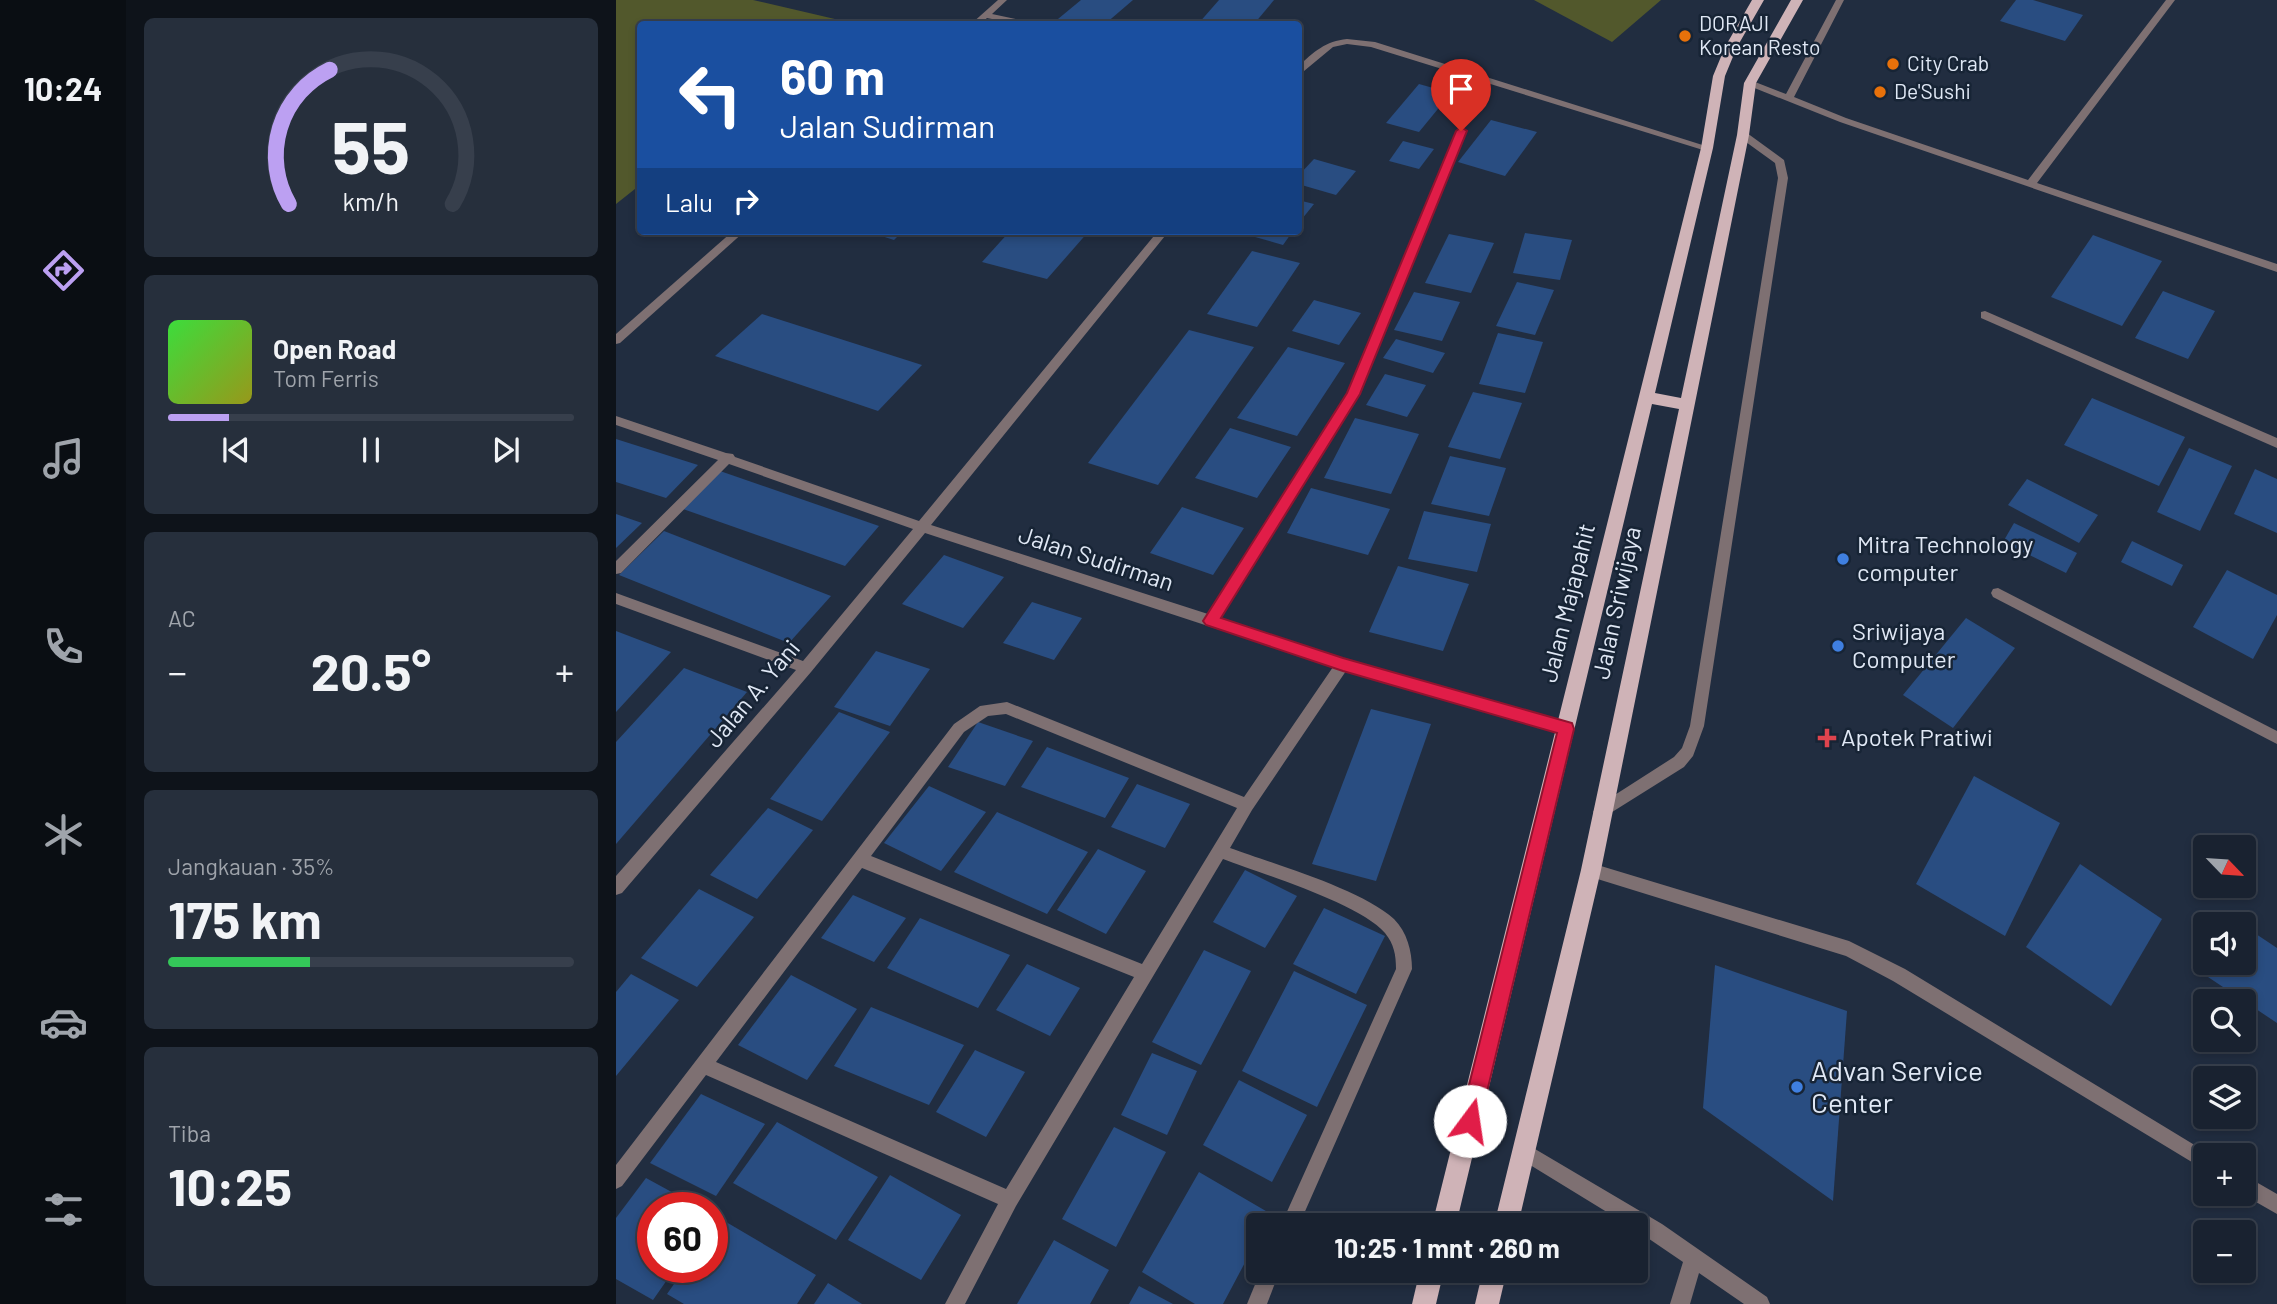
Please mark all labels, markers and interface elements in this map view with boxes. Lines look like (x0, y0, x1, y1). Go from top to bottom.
place label: DORAJI Korean Resto (1699, 10, 1821, 59)
marker: DORAJI Korean Resto (1677, 28, 1693, 44)
text: 60 m (780, 46, 885, 105)
icon: left (665, 49, 756, 140)
place label: City Crab (1907, 50, 1989, 75)
marker: City Crab (1885, 56, 1901, 72)
pin (1431, 59, 1491, 131)
text: 10:24 (24, 69, 102, 107)
icon: arrive (1442, 70, 1480, 108)
place label: De'Sushi (1894, 78, 1971, 103)
marker: De'Sushi (1872, 84, 1888, 100)
text: 55 (332, 101, 410, 189)
text: Jalan Sudirman (780, 106, 995, 144)
icon: right (727, 182, 765, 220)
text: km/h (343, 185, 399, 215)
text: Lalu (665, 186, 713, 217)
icon: directions (39, 246, 88, 295)
text: Open Road (273, 333, 396, 364)
text: Tom Ferris (273, 364, 379, 392)
icon: previous (217, 431, 255, 469)
icon: pause (352, 431, 390, 469)
icon: next (487, 431, 525, 469)
icon: music (39, 434, 88, 483)
street label: Jalan Sudirman (1015, 519, 1178, 596)
street label: Jalan Majapahit (1533, 520, 1600, 685)
street label: Jalan Sriwijaya (1585, 524, 1646, 682)
place label: Mitra Technology computer (1857, 529, 2033, 586)
marker: Mitra Technology computer (1835, 551, 1851, 567)
text: AC (168, 604, 196, 632)
place label: Sriwijaya Computer (1852, 616, 1956, 673)
icon: phone (39, 622, 88, 671)
street label: Jalan A. Yani (698, 633, 805, 753)
marker: Sriwijaya Computer (1830, 638, 1846, 654)
text: 20.5° (311, 639, 431, 701)
text: − (168, 648, 187, 694)
text: + (555, 648, 574, 694)
place label: Apotek Pratiwi (1841, 722, 1993, 751)
marker: Apotek Pratiwi (1819, 730, 1835, 746)
icon: climate (39, 810, 88, 859)
north arrow (2193, 835, 2256, 898)
map controls (2193, 835, 2256, 1283)
text: Jangkauan · 35% (168, 852, 334, 880)
text: 175 km (168, 887, 322, 949)
button: sound (2193, 912, 2256, 975)
button: search (2193, 989, 2256, 1052)
icon: car (39, 998, 88, 1047)
place label: Advan Service Center (1811, 1053, 1983, 1119)
button: layers (2193, 1066, 2256, 1129)
marker: Advan Service Center (1789, 1079, 1805, 1095)
position arrow (1433, 1084, 1507, 1158)
text: Tiba (168, 1119, 211, 1147)
button: + (2193, 1143, 2256, 1206)
text: 10:25 (168, 1154, 292, 1216)
icon: filters (39, 1185, 88, 1234)
speed limit sign: 60 (637, 1192, 728, 1283)
button: − (2193, 1220, 2256, 1283)
text: 10:25 · 1 mnt · 260 m (1334, 1232, 1560, 1263)

